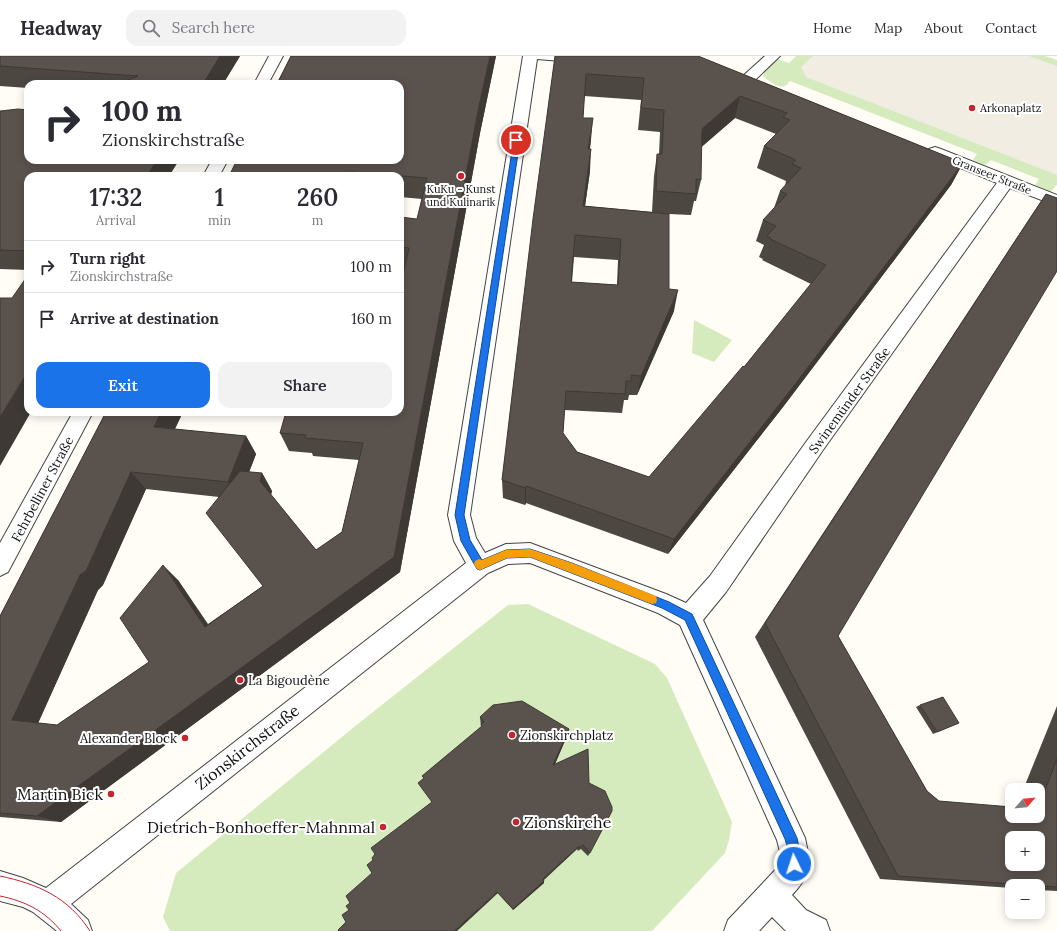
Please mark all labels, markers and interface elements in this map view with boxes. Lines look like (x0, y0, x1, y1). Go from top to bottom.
search box (126, 10, 406, 46)
text: Headway (20, 16, 102, 40)
icon: search (140, 17, 162, 39)
text: Search here (172, 18, 255, 37)
text: Home (813, 19, 852, 37)
text: Map (874, 19, 902, 37)
text: About (924, 19, 963, 37)
text: Contact (985, 19, 1037, 37)
text: 100 m (102, 93, 182, 129)
icon: right (36, 96, 88, 148)
place label: Arkonaplatz (979, 101, 1042, 115)
marker: Arkonaplatz (967, 103, 977, 113)
pin (499, 123, 533, 157)
text: Zionskirchstraße (102, 128, 245, 151)
icon: arrive (505, 129, 527, 151)
street label: Granseer Straße (950, 153, 1034, 197)
marker: KuKu - Kunst und Kulinarik (456, 171, 466, 181)
text: 17:32 (90, 182, 142, 213)
text: 1 (215, 182, 224, 213)
text: 260 (297, 182, 338, 213)
place label: KuKu - Kunst und Kulinarik (426, 182, 496, 209)
text: Arrival (96, 212, 136, 229)
text: min (208, 212, 231, 229)
text: m (312, 212, 323, 229)
text: Turn right (70, 249, 146, 268)
icon: right (36, 256, 58, 278)
text: 100 m (351, 257, 392, 276)
text: Zionskirchstraße (70, 268, 173, 285)
icon: arrive (36, 308, 58, 330)
text: Arrive at destination (70, 309, 219, 328)
text: 160 m (351, 309, 392, 328)
street label: Swinemünder Straße (805, 344, 894, 457)
button: Exit (36, 362, 210, 408)
button: Share (218, 362, 392, 408)
street label: Fehrbelliner Straße (7, 434, 77, 545)
place label: La Bigoudène (248, 672, 330, 689)
marker: La Bigoudène (235, 675, 245, 685)
street label: Zionskirchstraße (191, 700, 303, 794)
place label: Zionskirchplatz (520, 727, 614, 744)
place label: Alexander Block (79, 730, 177, 747)
marker: Zionskirchplatz (507, 730, 517, 740)
marker: Alexander Block (180, 733, 190, 743)
north arrow (1005, 783, 1045, 823)
map controls (1005, 783, 1045, 919)
place label: Martin Bick (17, 784, 103, 804)
marker: Martin Bick (106, 789, 116, 799)
place label: Zionskirche (524, 812, 612, 832)
place label: Dietrich-Bonhoeffer-Mahnmal (147, 817, 375, 837)
marker: Zionskirche (511, 817, 521, 827)
marker: Dietrich-Bonhoeffer-Mahnmal (378, 822, 388, 832)
button: + (1005, 831, 1045, 871)
position arrow (773, 843, 815, 885)
button: − (1005, 879, 1045, 919)

